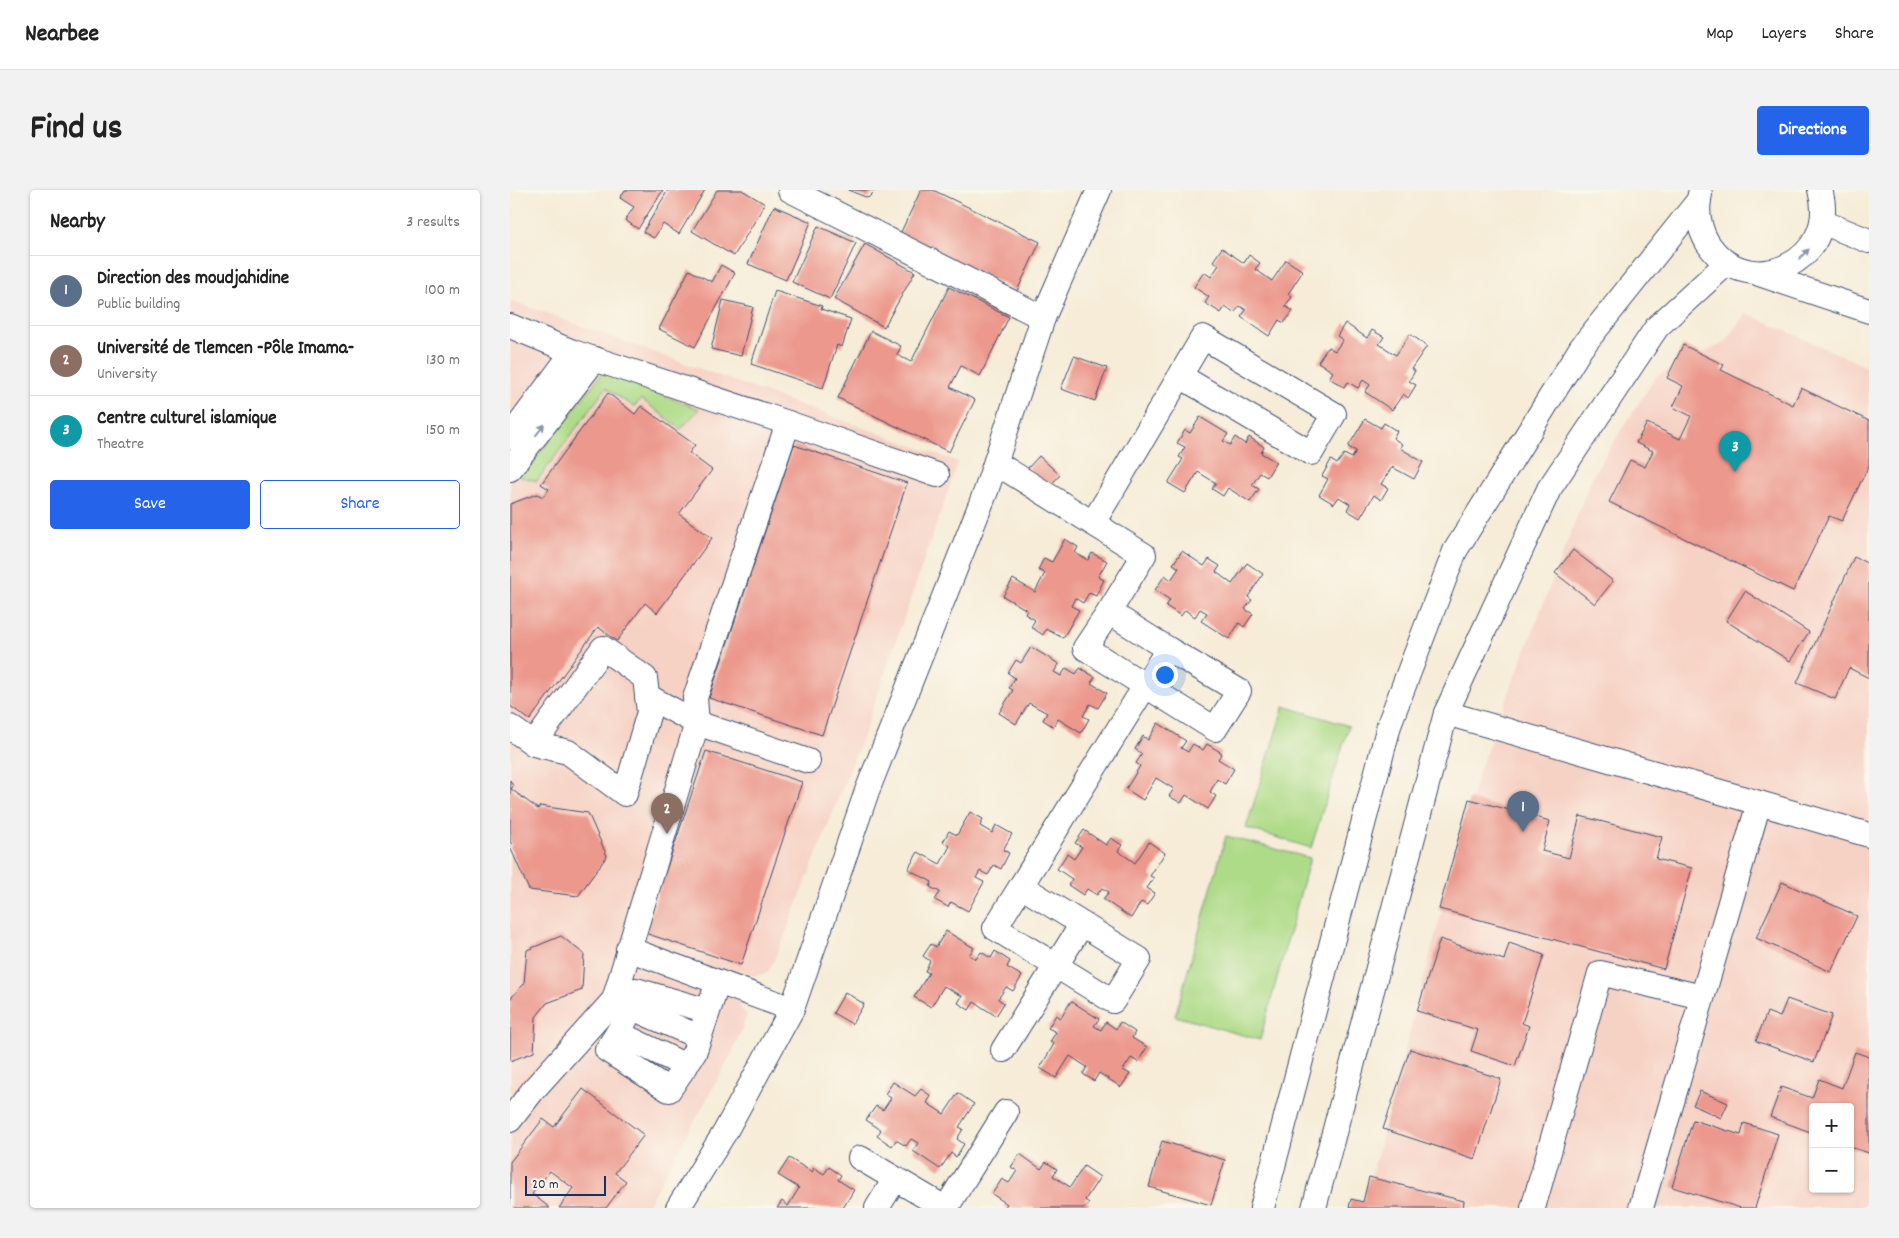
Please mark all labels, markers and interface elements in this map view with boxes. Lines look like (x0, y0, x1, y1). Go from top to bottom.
text: Nearbee (25, 18, 99, 52)
text: Map (1706, 22, 1733, 47)
text: Layers (1761, 22, 1807, 47)
text: Share (1835, 22, 1874, 47)
text: Find us (30, 105, 122, 155)
button: Directions (1757, 106, 1869, 155)
text: Nearby (50, 208, 105, 238)
text: 3 results (406, 211, 460, 234)
one-way arrow (1798, 248, 1810, 260)
text: Direction des moudjahidine (97, 266, 289, 293)
text: 1 (64, 279, 68, 302)
text: 100 m (424, 279, 460, 302)
text: Public building (97, 293, 180, 316)
text: Université de Tlemcen -Pôle Imama- (97, 336, 354, 363)
text: 2 (63, 349, 70, 372)
text: 130 m (426, 349, 460, 372)
text: University (97, 363, 157, 386)
text: Centre culturel islamique (97, 406, 277, 433)
text: 3 (62, 419, 70, 442)
text: 150 m (426, 419, 460, 442)
one-way arrow (534, 424, 545, 437)
pin: 3 (1719, 431, 1751, 472)
text: Theatre (97, 433, 144, 456)
button: Save (50, 480, 250, 529)
button: Share (260, 480, 460, 529)
your location (1152, 662, 1178, 688)
pin: 1 (1507, 791, 1539, 832)
pin: 2 (651, 793, 683, 834)
map controls (1809, 1103, 1854, 1193)
button: + (1809, 1103, 1854, 1148)
button: − (1809, 1148, 1854, 1193)
scale bar (525, 1173, 606, 1196)
text: 20 m (532, 1175, 559, 1195)

